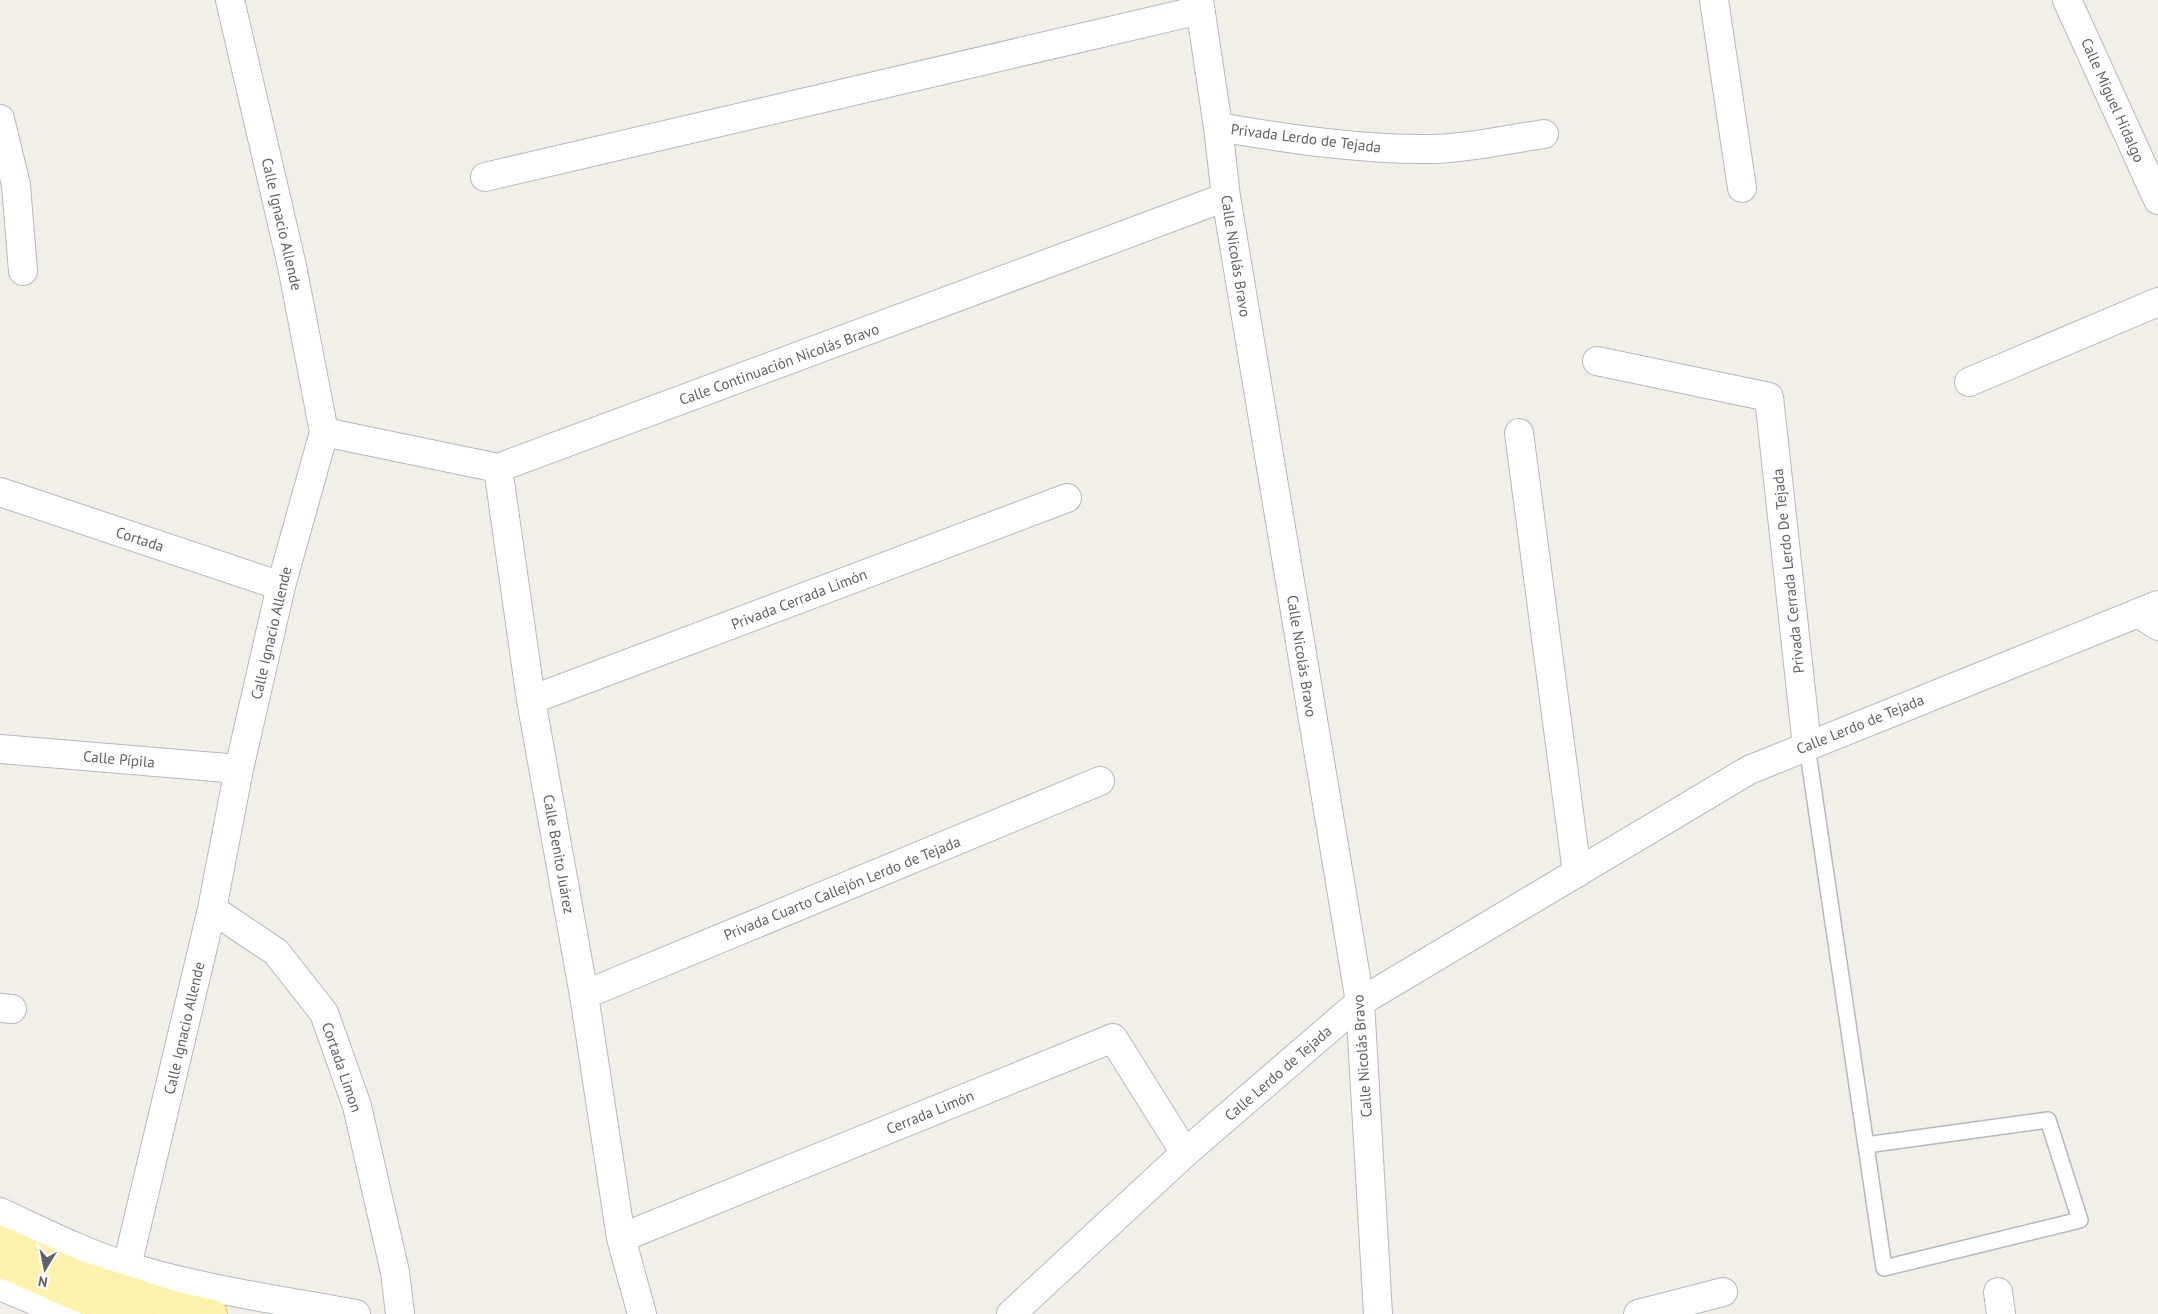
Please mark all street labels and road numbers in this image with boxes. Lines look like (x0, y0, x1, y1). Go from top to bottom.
street label: Calle Miguel Hidalgo (2077, 35, 2149, 165)
street label: Privada Lerdo de Tejada (1230, 119, 1382, 157)
street label: Calle Ignacio Allende (257, 156, 307, 292)
street label: Calle Nicolás Bravo (1217, 194, 1255, 318)
street label: Calle Continuación Nicolás Bravo (676, 319, 882, 409)
street label: Privada Cerrada Lerdo De Tejada (1768, 468, 1808, 674)
street label: Cortada (113, 522, 167, 556)
street label: Privada Cerrada Limón (728, 564, 870, 634)
street label: Calle Ignacio Allende (246, 565, 296, 701)
street label: Calle Nicolás Bravo (1283, 594, 1321, 718)
street label: Calle Lerdo de Tejada (1793, 690, 1927, 758)
street label: Calle Pípila (82, 746, 156, 772)
street label: Calle Benito Juárez (539, 793, 579, 915)
street label: Privada Cuarto Callejón Lerdo de Tejada (721, 832, 963, 944)
street label: Calle Ignacio Allende (159, 960, 209, 1096)
street label: Calle Nicolás Bravo (1348, 994, 1376, 1118)
street label: Cortada Limon (318, 1020, 366, 1114)
street label: Calle Lerdo de Tejada (1220, 1021, 1336, 1125)
street label: Cerrada Limón (883, 1086, 977, 1138)

